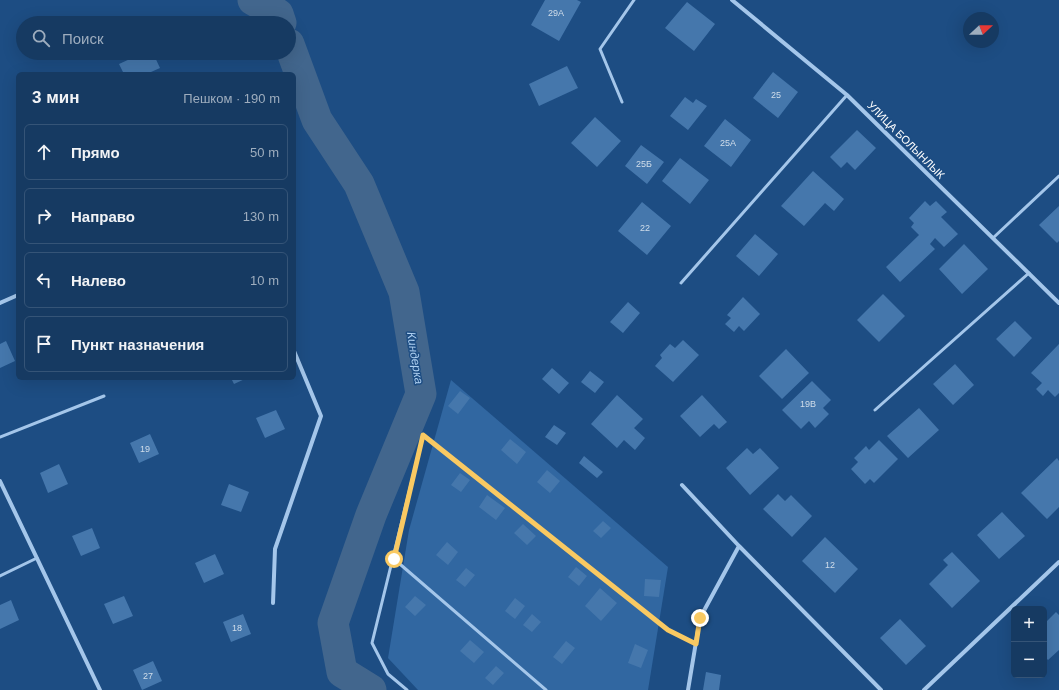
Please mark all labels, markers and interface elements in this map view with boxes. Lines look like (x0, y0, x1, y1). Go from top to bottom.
house number: 29А (548, 8, 564, 18)
north arrow (963, 12, 999, 48)
search box (16, 16, 296, 60)
icon: search (30, 27, 52, 49)
text: Поиск (62, 30, 104, 47)
text: 3 мин (32, 88, 79, 107)
house number: 25 (771, 90, 781, 100)
text: Пешком · 190 m (183, 91, 280, 106)
street label: УЛИЦА БОЛЫНЛЫК (865, 99, 947, 181)
house number: 25А (720, 138, 736, 148)
icon: ahead (33, 141, 55, 163)
text: Прямо (71, 144, 120, 161)
text: 50 m (250, 145, 279, 160)
house number: 25Б (636, 159, 652, 169)
icon: right (33, 205, 55, 227)
text: Направо (71, 208, 135, 225)
text: 130 m (243, 209, 279, 224)
house number: 22 (640, 223, 650, 233)
icon: left (33, 269, 55, 291)
text: Налево (71, 272, 126, 289)
text: 10 m (250, 273, 279, 288)
water label: Киндерка (404, 331, 426, 385)
icon: arrive (33, 333, 55, 355)
text: Пункт назначения (71, 336, 204, 353)
house number: 19В (800, 399, 816, 409)
house number: 19 (140, 444, 150, 454)
route start (385, 550, 403, 568)
house number: 12 (825, 560, 835, 570)
map controls (1011, 606, 1047, 678)
button: + (1011, 606, 1047, 642)
route end (691, 609, 709, 627)
house number: 18 (232, 623, 242, 633)
button: − (1011, 642, 1047, 678)
house number: 27 (143, 671, 153, 681)

